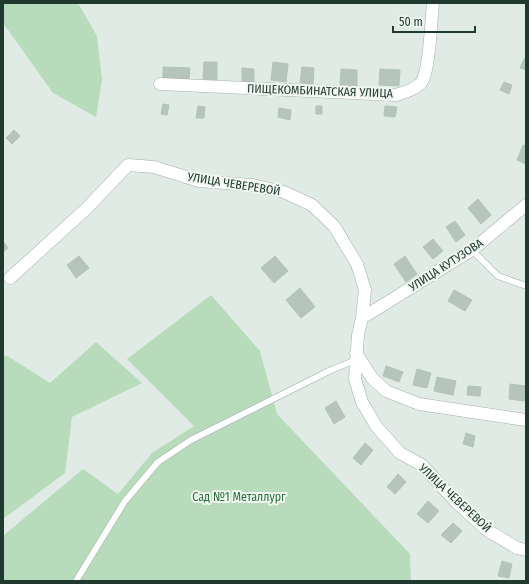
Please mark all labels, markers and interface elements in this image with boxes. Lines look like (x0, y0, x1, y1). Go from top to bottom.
scale bar (393, 8, 475, 34)
text: 50 m (399, 15, 423, 29)
street label: ПИЩЕКОМБИНАТСКАЯ УЛИЦА (247, 81, 394, 101)
street label: УЛИЦА ЧЕВЕРЕВОЙ (186, 169, 282, 198)
street label: УЛИЦА КУТУЗОВА (405, 235, 486, 295)
street label: УЛИЦА ЧЕВЕРЕВОЙ (415, 459, 495, 535)
park label: Сад №1 Металлург (192, 490, 286, 504)

